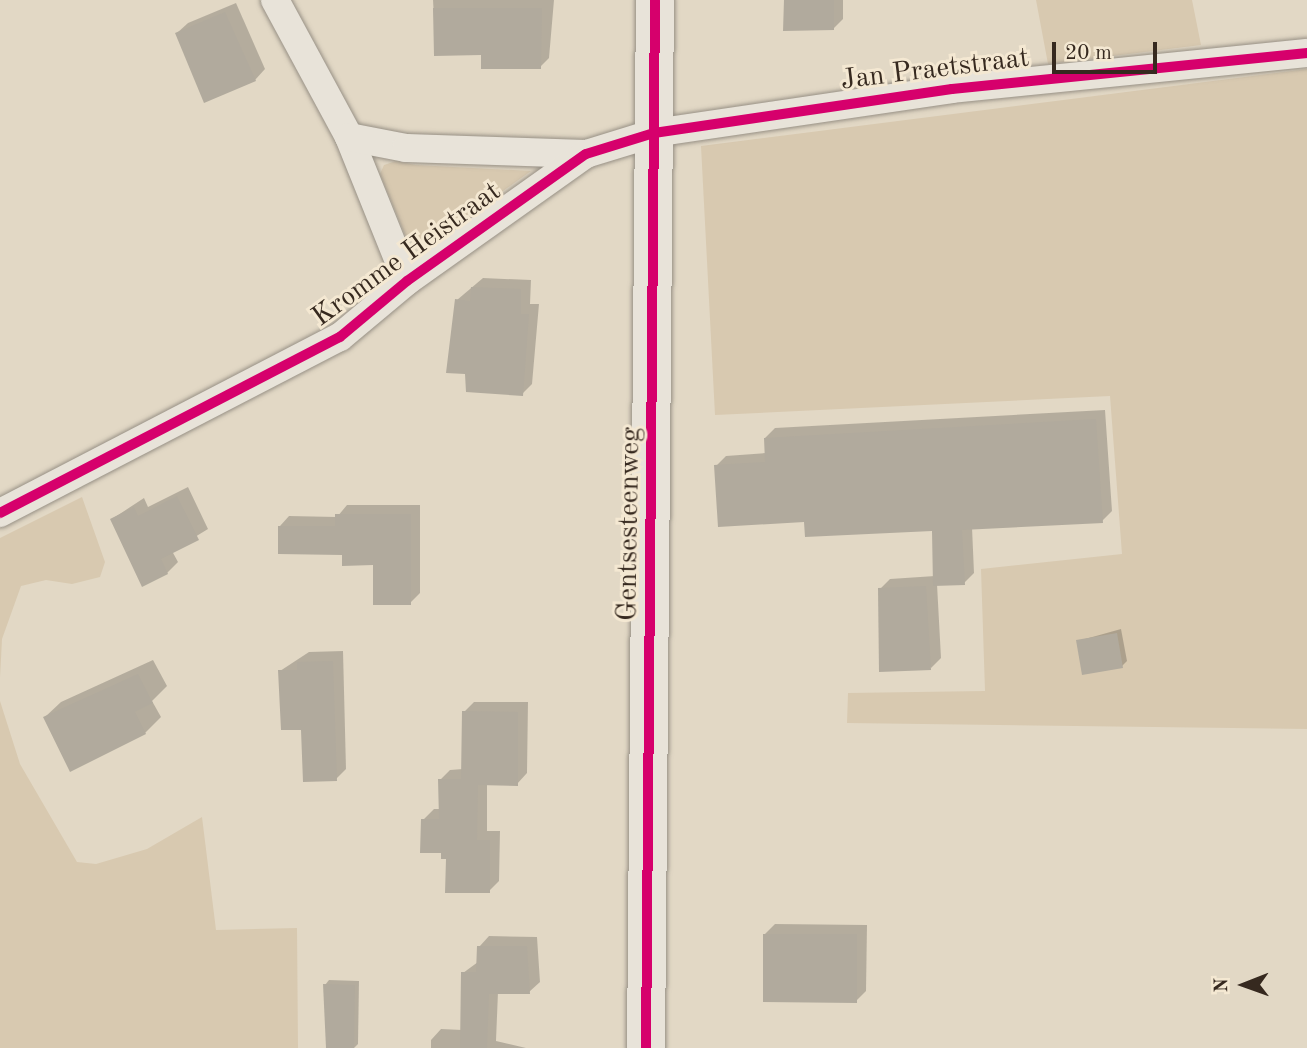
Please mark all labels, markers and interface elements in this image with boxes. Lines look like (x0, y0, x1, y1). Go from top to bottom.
scale bar (1055, 28, 1160, 72)
street label: Jan Praetstraat (839, 42, 1031, 98)
text: 20 m (1065, 43, 1112, 64)
street label: Kromme Heistraat (306, 175, 508, 335)
street label: Gentsesteenweg (612, 427, 648, 621)
north arrow (1209, 950, 1279, 1020)
text: N (1213, 978, 1232, 993)

